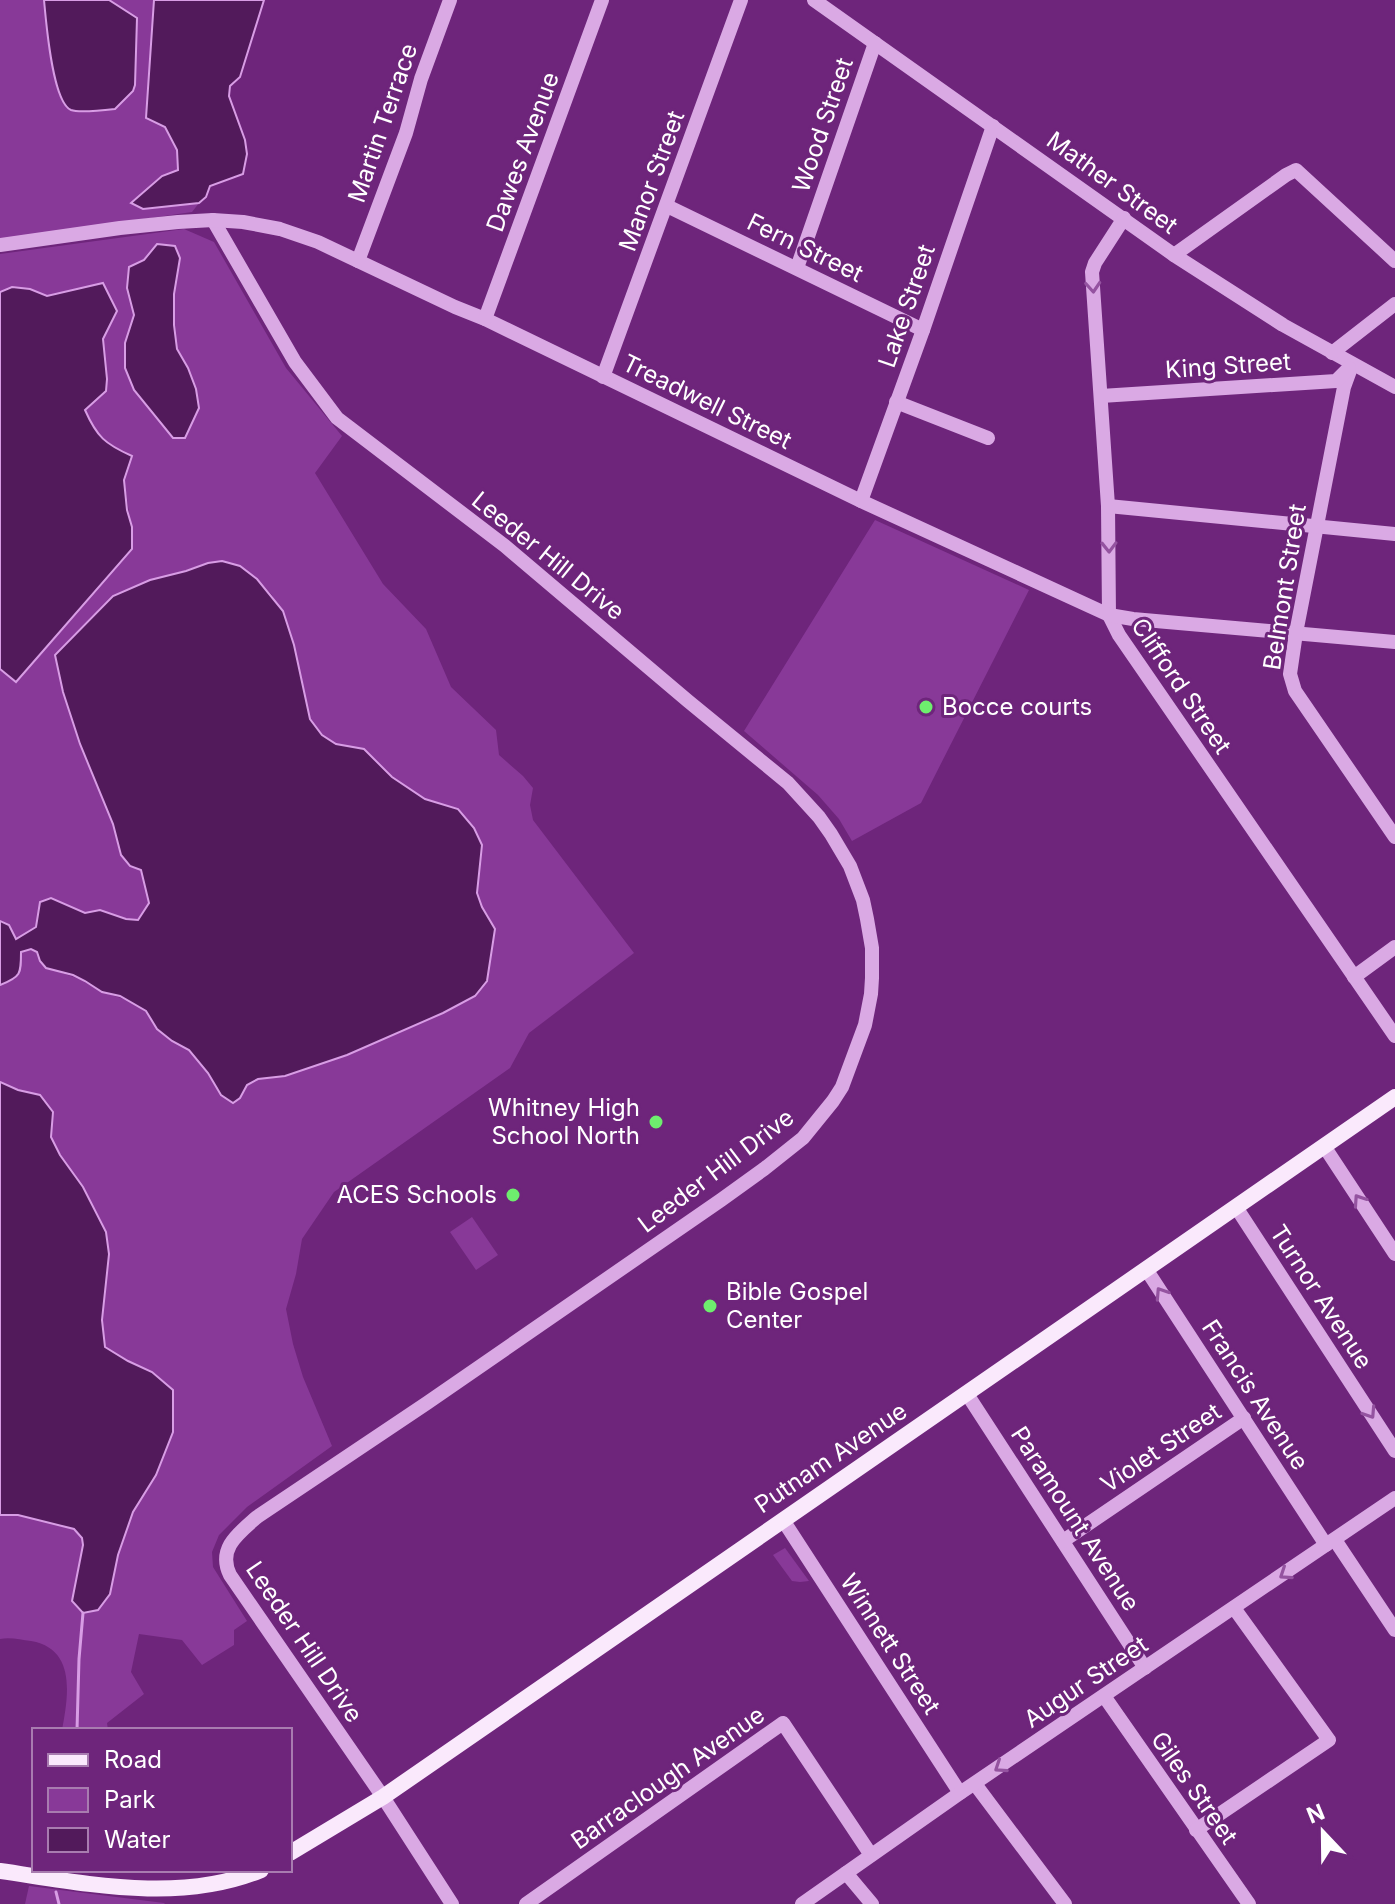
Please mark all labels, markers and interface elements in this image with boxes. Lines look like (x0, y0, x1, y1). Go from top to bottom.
street label: Martin Terrace (342, 39, 423, 206)
street label: Wood Street (786, 54, 859, 196)
street label: Dawes Avenue (480, 68, 565, 236)
street label: Manor Street (613, 107, 690, 255)
street label: Mather Street (1041, 125, 1184, 240)
street label: Fern Street (743, 207, 868, 288)
street label: Lake Street (872, 240, 941, 371)
one-way arrow (1084, 281, 1101, 294)
street label: King Street (1164, 347, 1292, 384)
street label: Treadwell Street (618, 348, 797, 455)
street label: Leeder Hill Drive (466, 485, 630, 626)
street label: Belmont Street (1257, 502, 1312, 672)
one-way arrow (1100, 541, 1117, 554)
street label: Clifford Street (1125, 612, 1238, 759)
place label: Bocce courts (942, 692, 1092, 721)
marker: Bocce courts (917, 698, 935, 716)
place label: Whitney High School North (488, 1093, 640, 1150)
street label: Leeder Hill Drive (632, 1103, 799, 1239)
marker: Whitney High School North (647, 1113, 665, 1131)
place label: ACES Schools (337, 1180, 497, 1209)
marker: ACES Schools (504, 1186, 522, 1204)
one-way arrow (1354, 1194, 1369, 1209)
street label: Turnor Avenue (1264, 1219, 1379, 1374)
place label: Bible Gospel Center (726, 1277, 868, 1334)
one-way arrow (1156, 1287, 1171, 1301)
marker: Bible Gospel Center (701, 1297, 719, 1315)
street label: Francis Avenue (1196, 1314, 1315, 1475)
street label: Putnam Avenue (749, 1396, 912, 1519)
street label: Violet Street (1095, 1397, 1227, 1498)
one-way arrow (1360, 1405, 1375, 1419)
street label: Paramount Avenue (1005, 1421, 1146, 1616)
street label: Leeder Hill Drive (240, 1556, 369, 1728)
one-way arrow (1279, 1564, 1293, 1579)
street label: Winnett Street (834, 1568, 947, 1719)
street label: Augur Street (1018, 1629, 1153, 1734)
street label: Barraclough Avenue (566, 1700, 770, 1855)
street label: Giles Street (1145, 1726, 1244, 1850)
legend (32, 1728, 292, 1872)
text: Road (104, 1745, 162, 1774)
one-way arrow (994, 1757, 1008, 1772)
text: Park (104, 1785, 155, 1814)
north arrow (1283, 1792, 1363, 1872)
text: N (1303, 1798, 1328, 1829)
text: Water (104, 1825, 171, 1854)

